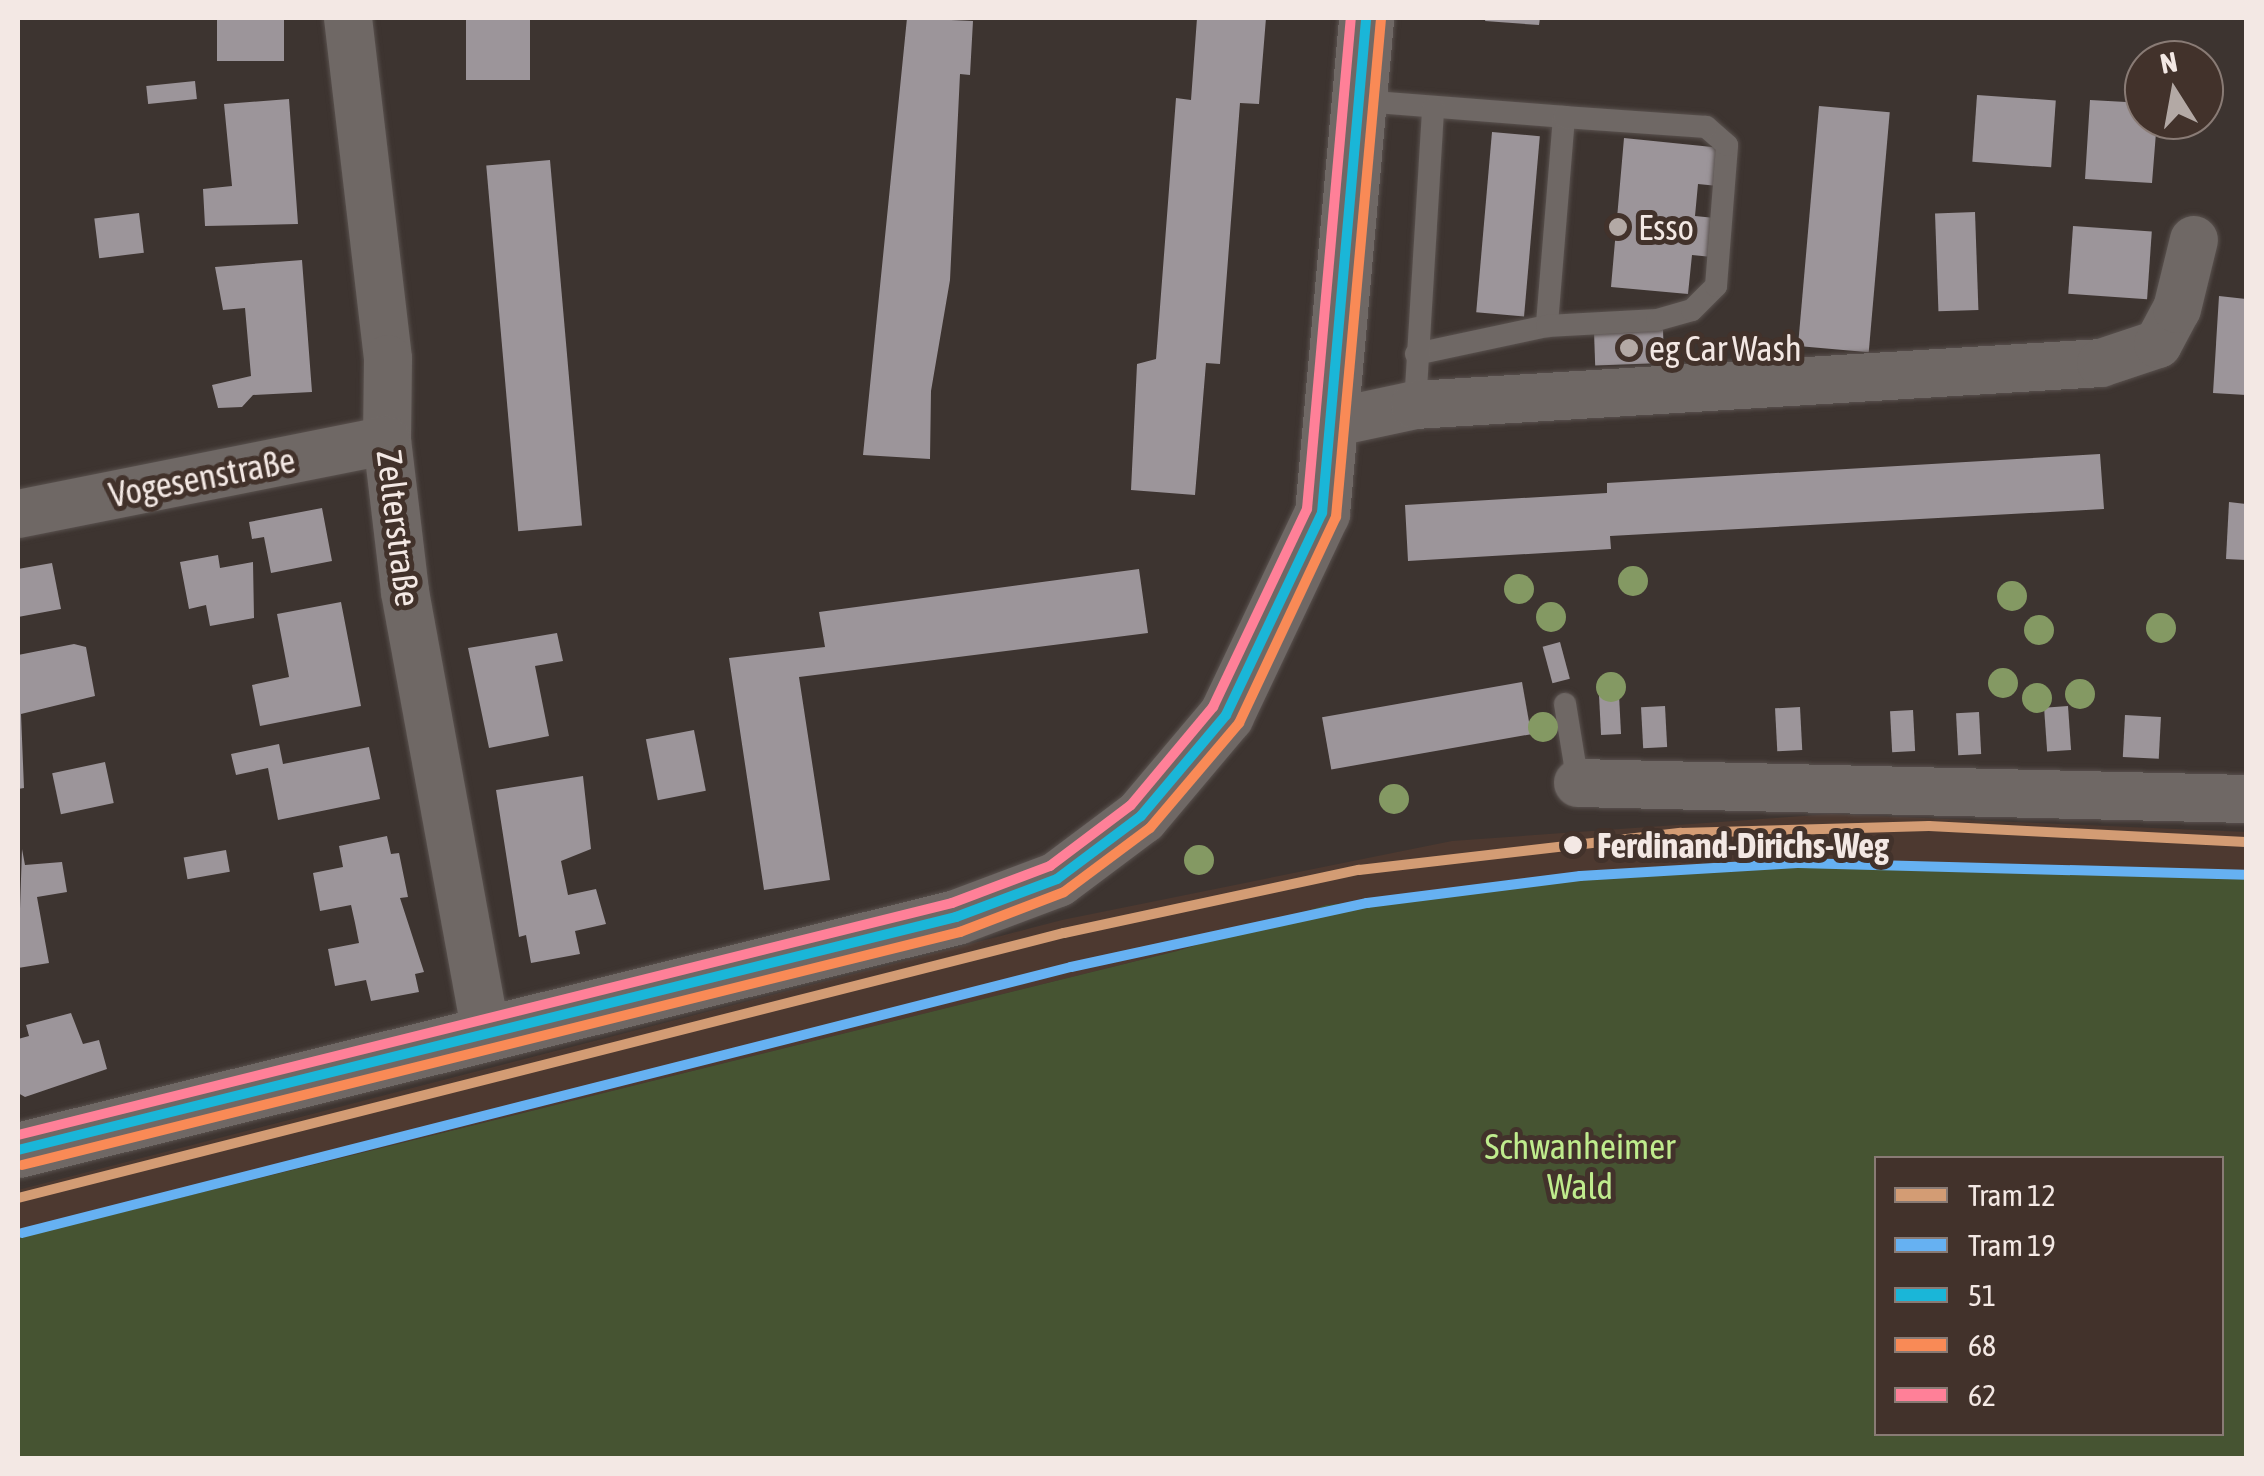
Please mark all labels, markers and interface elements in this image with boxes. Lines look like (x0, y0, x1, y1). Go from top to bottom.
north arrow (2124, 40, 2224, 140)
text: N (2157, 45, 2180, 80)
place label: Esso (1638, 206, 1694, 248)
marker: Esso (1607, 216, 1629, 238)
place label: eg Car Wash (1649, 327, 1802, 369)
marker: eg Car Wash (1618, 337, 1640, 359)
street label: Vogesenstraße (105, 438, 299, 516)
street label: Zelterstraße (369, 447, 429, 609)
place label: Ferdinand-Dirichs-Weg (1597, 824, 1889, 866)
marker: Ferdinand-Dirichs-Weg (1558, 830, 1588, 860)
park label: Schwanheimer Wald (1485, 1125, 1675, 1207)
legend (1874, 1156, 2224, 1436)
text: Tram 12 (1968, 1178, 2055, 1212)
text: Tram 19 (1968, 1228, 2055, 1262)
text: 51 (1968, 1278, 1996, 1312)
text: 68 (1968, 1328, 1996, 1362)
text: 62 (1968, 1378, 1996, 1412)

